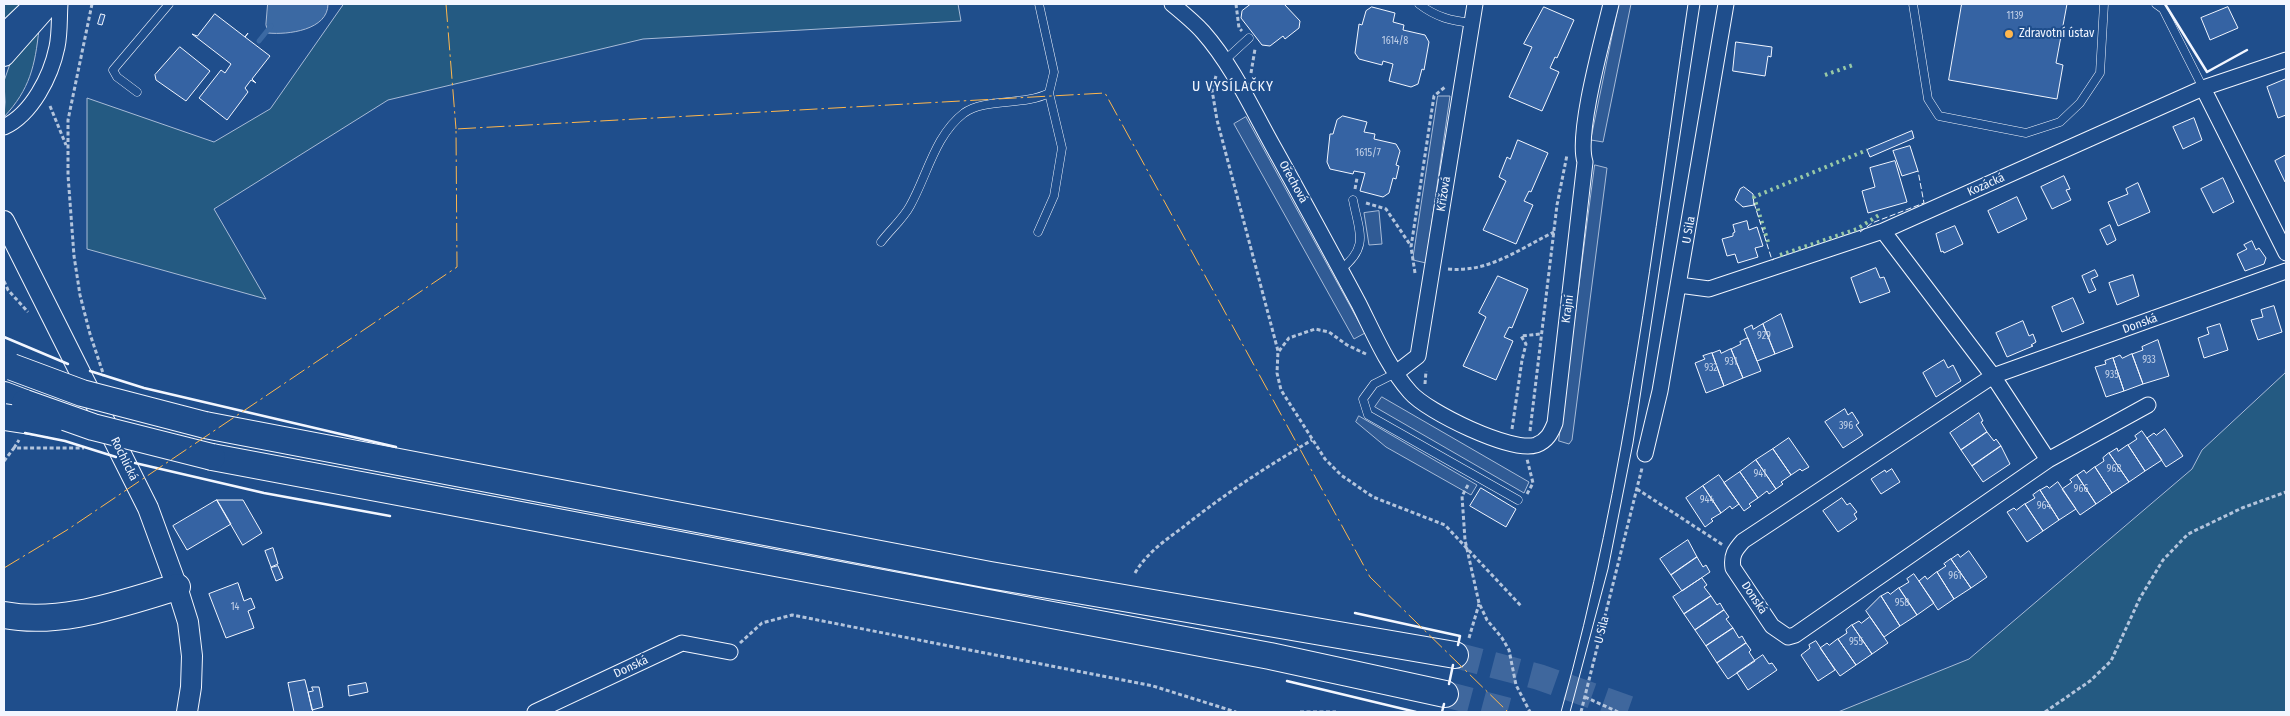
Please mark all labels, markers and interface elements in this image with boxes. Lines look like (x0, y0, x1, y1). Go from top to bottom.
house number: 1139 (2007, 10, 2023, 22)
place label: Zdravotní ústav (2019, 27, 2094, 41)
marker: Zdravotní ústav (2003, 28, 2015, 40)
house number: 1614/8 (1382, 35, 1408, 47)
district label: U VYSÍLAČKY (1191, 79, 1275, 95)
house number: 1615/7 (1355, 147, 1381, 159)
street label: Ořechová (1276, 158, 1310, 206)
street label: Kozácká (1965, 170, 2007, 200)
street label: Křížová (1434, 175, 1454, 213)
street label: U Sila (1679, 215, 1699, 245)
street label: Krajní (1559, 294, 1577, 324)
street label: Donská (2121, 311, 2159, 337)
house number: 929 (1757, 330, 1771, 342)
house number: 933 (2142, 354, 2156, 366)
house number: 931 (1725, 356, 1737, 368)
house number: 932 (1704, 362, 1718, 374)
house number: 935 (2105, 369, 2119, 381)
house number: 396 (1839, 420, 1853, 432)
street label: Rochlická (107, 435, 141, 483)
house number: 968 (2107, 463, 2121, 475)
house number: 941 (1754, 468, 1766, 480)
house number: 966 (2074, 483, 2088, 495)
house number: 944 (1700, 494, 1714, 506)
house number: 964 (2037, 500, 2051, 512)
house number: 961 (1948, 570, 1962, 582)
street label: Donská (1738, 579, 1770, 617)
house number: 958 (1895, 597, 1909, 609)
house number: 14 (231, 601, 239, 613)
street label: U Sila (1592, 615, 1612, 645)
house number: 955 (1849, 636, 1863, 648)
street label: Donská (612, 653, 650, 681)

